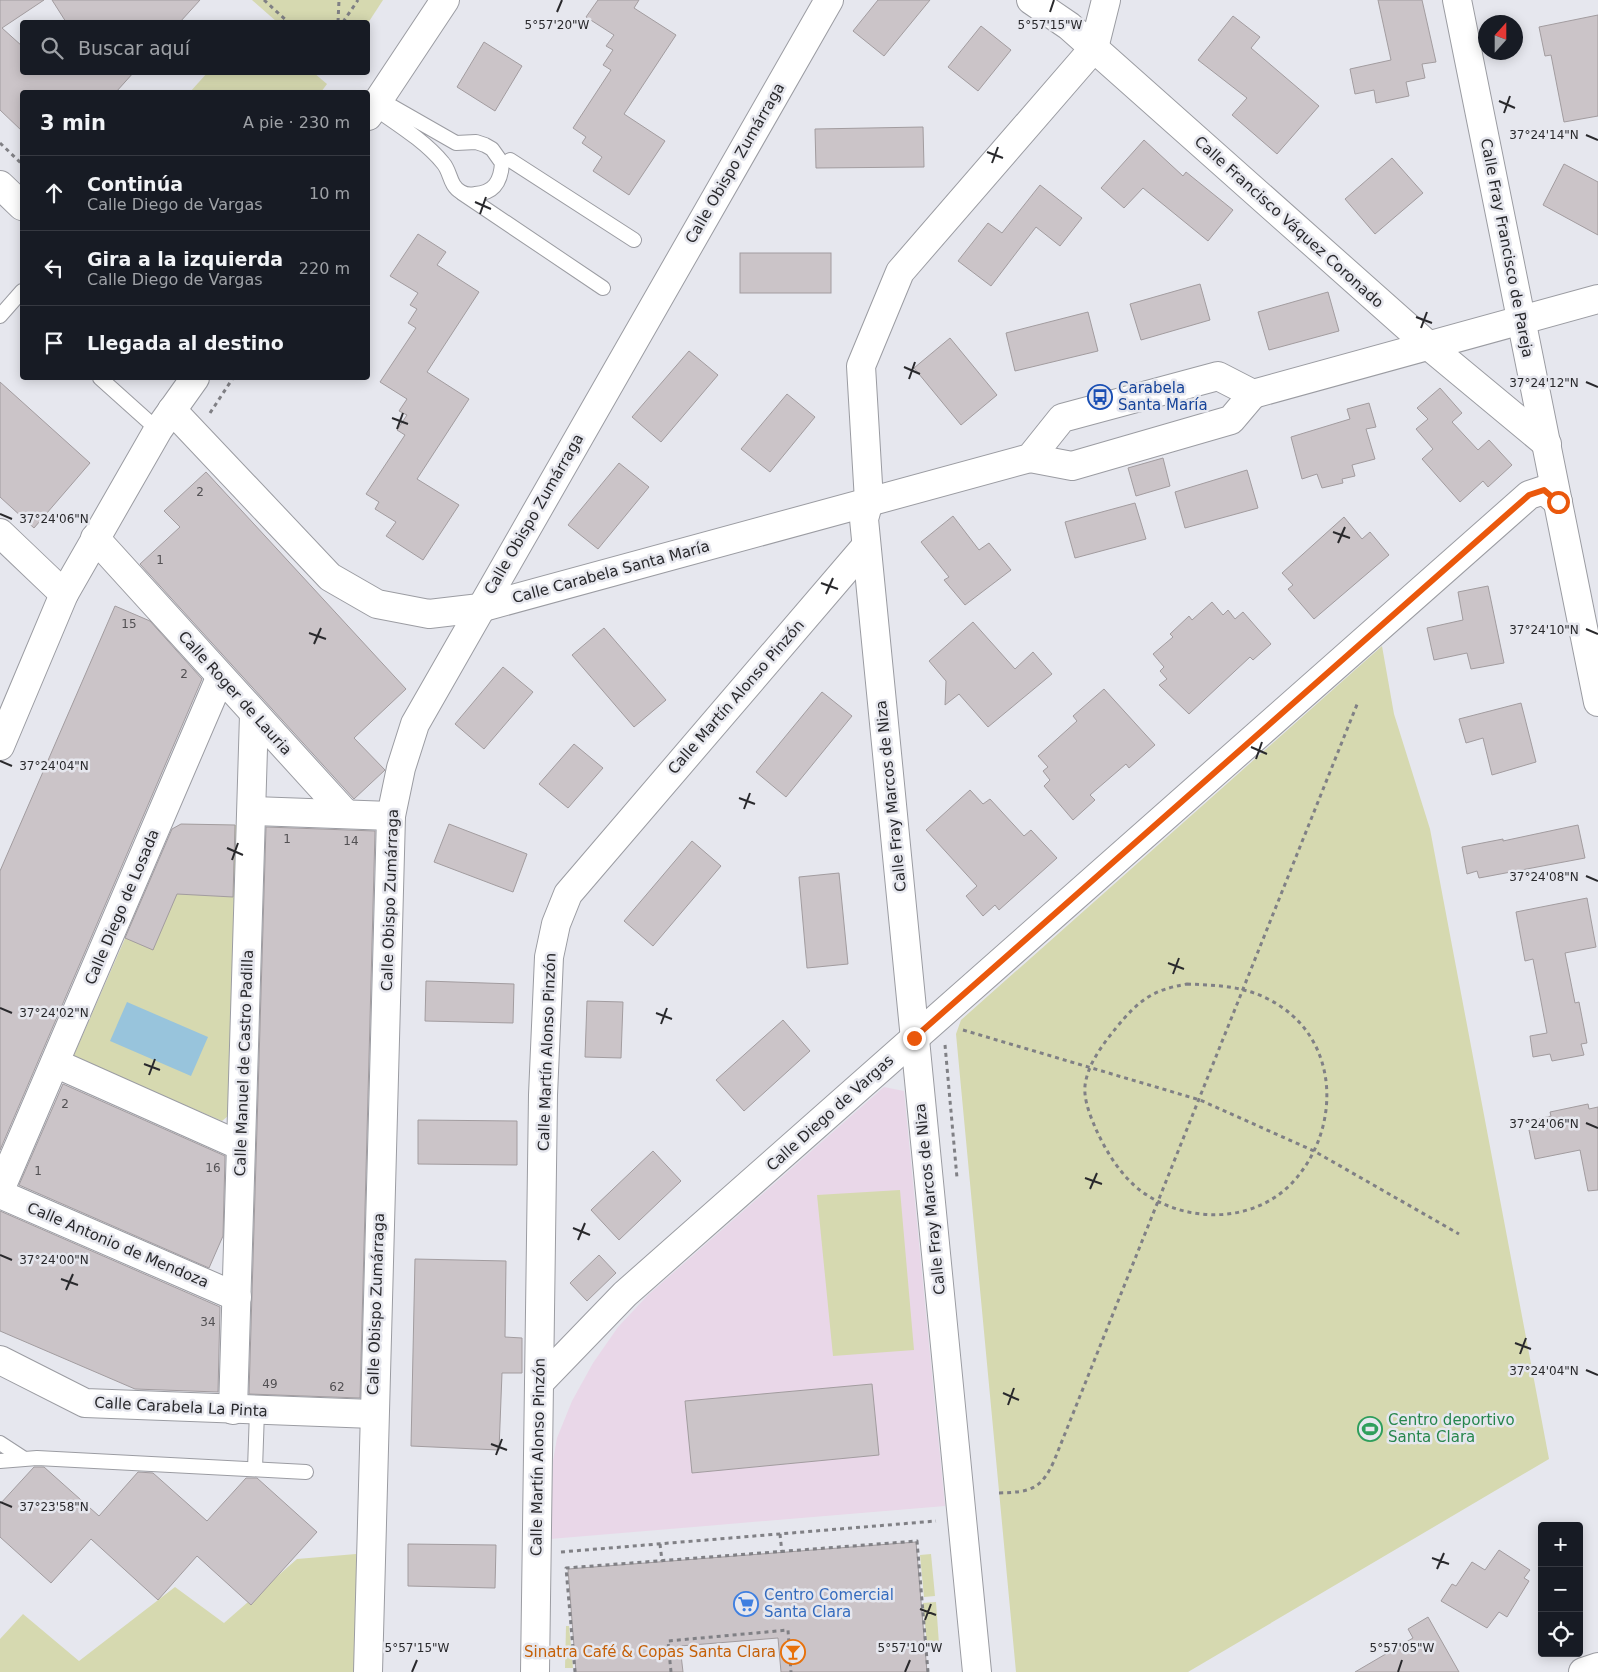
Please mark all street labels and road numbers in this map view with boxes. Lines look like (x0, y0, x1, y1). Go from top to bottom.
street label: Calle Obispo Zumárraga (682, 80, 788, 246)
street label: Calle Francisco Váquez Coronado (1191, 132, 1387, 312)
street label: Calle Fray Francisco de Pareja (1477, 137, 1537, 359)
street label: Calle Obispo Zumárraga (481, 431, 587, 597)
street label: Calle Carabela Santa María (510, 537, 712, 607)
street label: Calle Martín Alonso Pinzón (664, 616, 808, 778)
street label: Calle Roger de Lauria (175, 627, 295, 759)
street label: Calle Fray Marcos de Niza (872, 699, 910, 893)
street label: Calle Obispo Zumárraga (378, 809, 402, 991)
street label: Calle Diego de Losada (81, 827, 163, 987)
street label: Calle Manuel de Castro Padilla (231, 949, 257, 1177)
street label: Calle Martín Alonso Pinzón (535, 953, 559, 1151)
street label: Calle Diego de Vargas (763, 1051, 897, 1175)
street label: Calle Fray Marcos de Niza (911, 1102, 949, 1296)
street label: Calle Antonio de Mendoza (25, 1199, 211, 1291)
street label: Calle Obispo Zumárraga (364, 1213, 388, 1395)
street label: Calle Martín Alonso Pinzón (527, 1358, 549, 1556)
street label: Calle Carabela La Pinta (94, 1393, 268, 1421)

